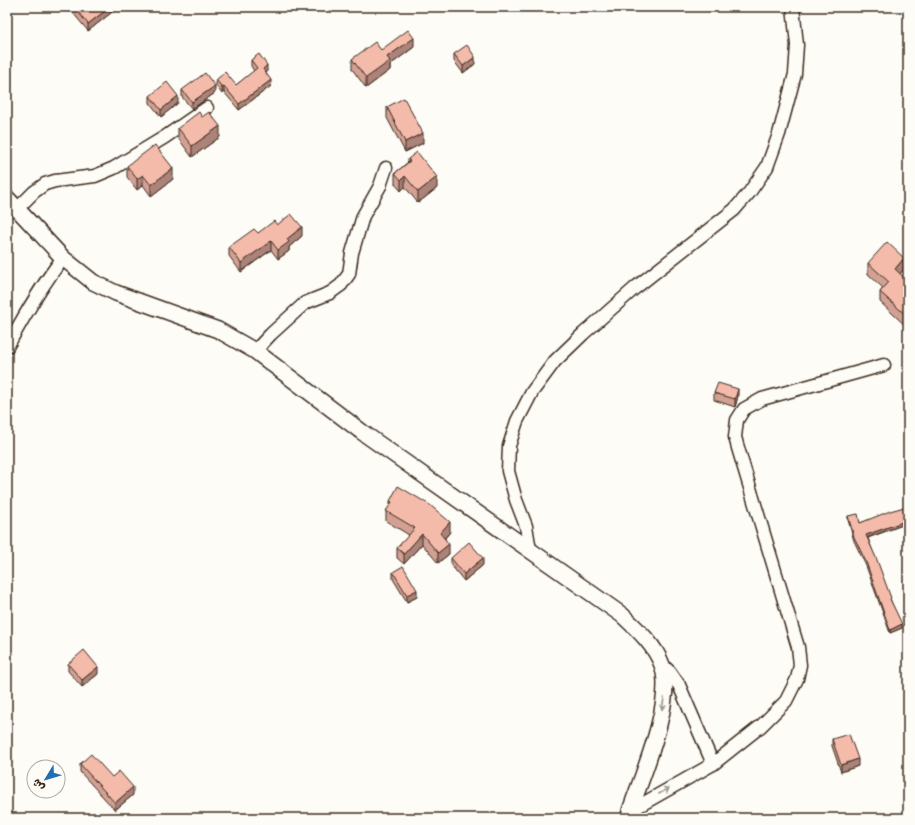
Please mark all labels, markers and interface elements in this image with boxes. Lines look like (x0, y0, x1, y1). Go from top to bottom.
one-way arrow (659, 697, 667, 710)
north arrow (26, 759, 66, 799)
text: ش (28, 776, 47, 795)
one-way arrow (658, 787, 670, 795)

